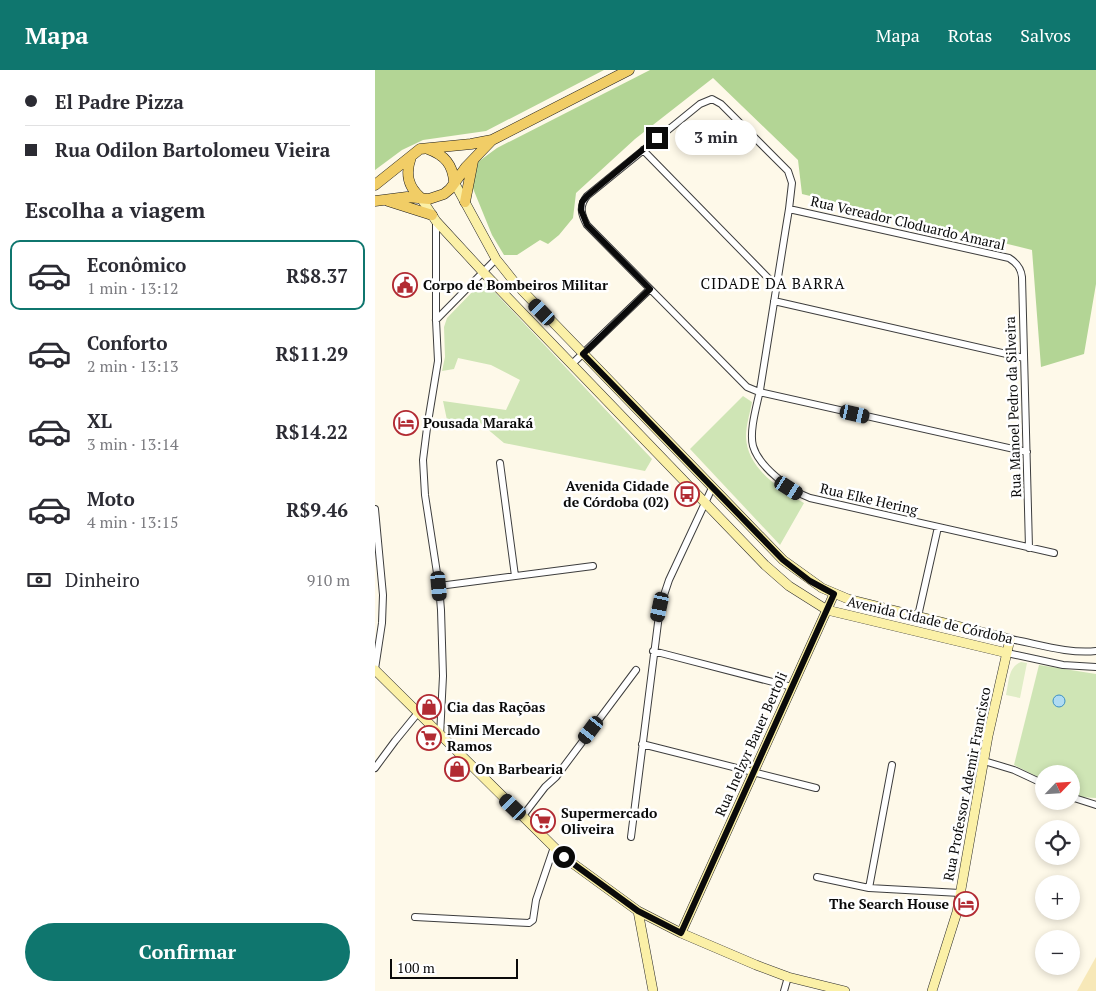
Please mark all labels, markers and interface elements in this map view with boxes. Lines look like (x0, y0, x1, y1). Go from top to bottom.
text: Mapa (25, 19, 89, 51)
text: Mapa (876, 23, 920, 47)
text: Rotas (948, 23, 992, 47)
text: Salvos (1020, 23, 1071, 47)
text: El Padre Pizza (55, 89, 184, 114)
callout: 3 min (675, 120, 757, 156)
text: 3 min (694, 126, 738, 148)
route end (646, 127, 668, 149)
text: Rua Odilon Bartolomeu Vieira (55, 137, 330, 162)
street label: Rua Vereador Cloduardo Amaral (809, 191, 1007, 254)
text: Escolha a viagem (25, 195, 205, 224)
text: Econômico (87, 252, 186, 277)
icon: car (27, 253, 72, 298)
text: R$8.37 (286, 263, 348, 288)
public building icon: Corpo de Bombeiros Militar (392, 272, 418, 298)
district label: CIDADE DA BARRA (700, 273, 846, 293)
place label: Corpo de Bombeiros Militar (423, 275, 608, 294)
text: 1 min · 13:12 (87, 277, 179, 299)
car (526, 296, 557, 328)
street label: Rua Manoel Pedro da Silveira (1000, 316, 1025, 498)
text: Conforto (87, 330, 168, 355)
icon: car (27, 331, 72, 376)
text: R$11.29 (275, 341, 348, 366)
text: 2 min · 13:13 (87, 355, 179, 377)
car (838, 403, 871, 425)
text: XL (87, 408, 112, 433)
icon: car (27, 409, 72, 454)
hotel icon: Pousada Maraká (393, 410, 419, 436)
place label: Pousada Maraká (423, 413, 533, 432)
text: R$14.22 (275, 419, 348, 444)
text: 3 min · 13:14 (87, 433, 179, 455)
car (772, 474, 805, 502)
place label: Avenida Cidade de Córdoba (02) (563, 476, 669, 511)
street label: Rua Elke Hering (818, 478, 920, 519)
bus stop icon: Avenida Cidade de Córdoba (02) (674, 481, 700, 507)
text: Moto (87, 486, 135, 511)
icon: car (27, 487, 72, 532)
text: R$9.46 (286, 497, 348, 522)
text: 4 min · 13:15 (87, 511, 179, 533)
icon: cash (25, 566, 53, 594)
text: Dinheiro (65, 567, 140, 592)
text: 910 m (307, 569, 350, 591)
car (430, 570, 447, 602)
car (649, 591, 670, 623)
street label: Avenida Cidade de Córdoba (845, 591, 1015, 648)
street label: Rua Inelzyr Bauer Bertoli (710, 668, 791, 819)
street label: Rua Professor Ademir Francisco (938, 685, 995, 883)
shop icon: Cia das Raçõas (416, 694, 442, 720)
place label: Cia das Raçõas (447, 697, 545, 716)
car (575, 714, 606, 746)
place label: Mini Mercado Ramos (447, 720, 540, 755)
supermarket icon: Mini Mercado Ramos (416, 725, 442, 751)
shop icon: On Barbearia (444, 756, 470, 782)
place label: On Barbearia (475, 759, 563, 778)
north arrow (1035, 765, 1080, 810)
map controls (1035, 765, 1080, 975)
car (496, 791, 529, 823)
place label: Supermercado Oliveira (561, 803, 657, 838)
supermarket icon: Supermercado Oliveira (530, 808, 556, 834)
button: locate (1035, 820, 1080, 865)
route start (553, 846, 575, 868)
button: + (1035, 875, 1080, 920)
hotel icon: The Search House (953, 891, 979, 917)
place label: The Search House (829, 894, 949, 913)
button: Confirmar (25, 923, 350, 981)
button: − (1035, 930, 1080, 975)
scale bar (390, 956, 517, 979)
text: 100 m (397, 958, 435, 977)

